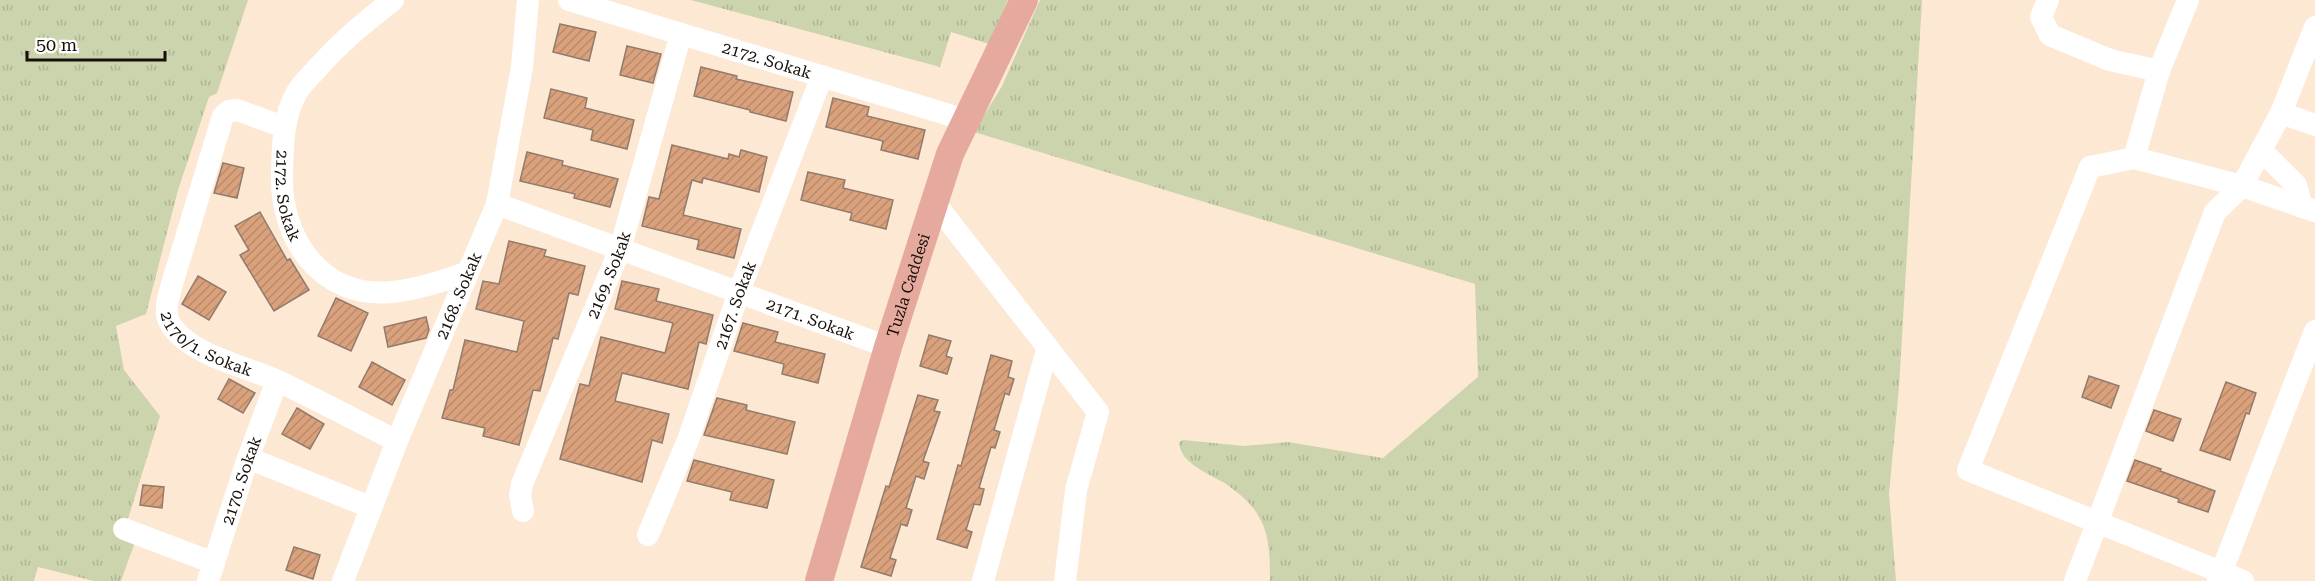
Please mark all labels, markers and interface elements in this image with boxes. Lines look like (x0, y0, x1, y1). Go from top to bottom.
scale bar (27, 24, 165, 62)
text: 50 m (36, 34, 77, 55)
street label: 2172. Sokak (720, 38, 814, 83)
street label: 2172. Sokak (272, 150, 305, 245)
street label: 2169. Sokak (583, 229, 635, 321)
street label: Tuzla Caddesi (883, 231, 934, 339)
street label: 2168. Sokak (432, 249, 486, 342)
street label: 2167. Sokak (711, 258, 760, 352)
street label: 2171. Sokak (764, 294, 857, 344)
street label: 2170/1. Sokak (157, 310, 255, 380)
street label: 2170. Sokak (218, 433, 265, 527)

